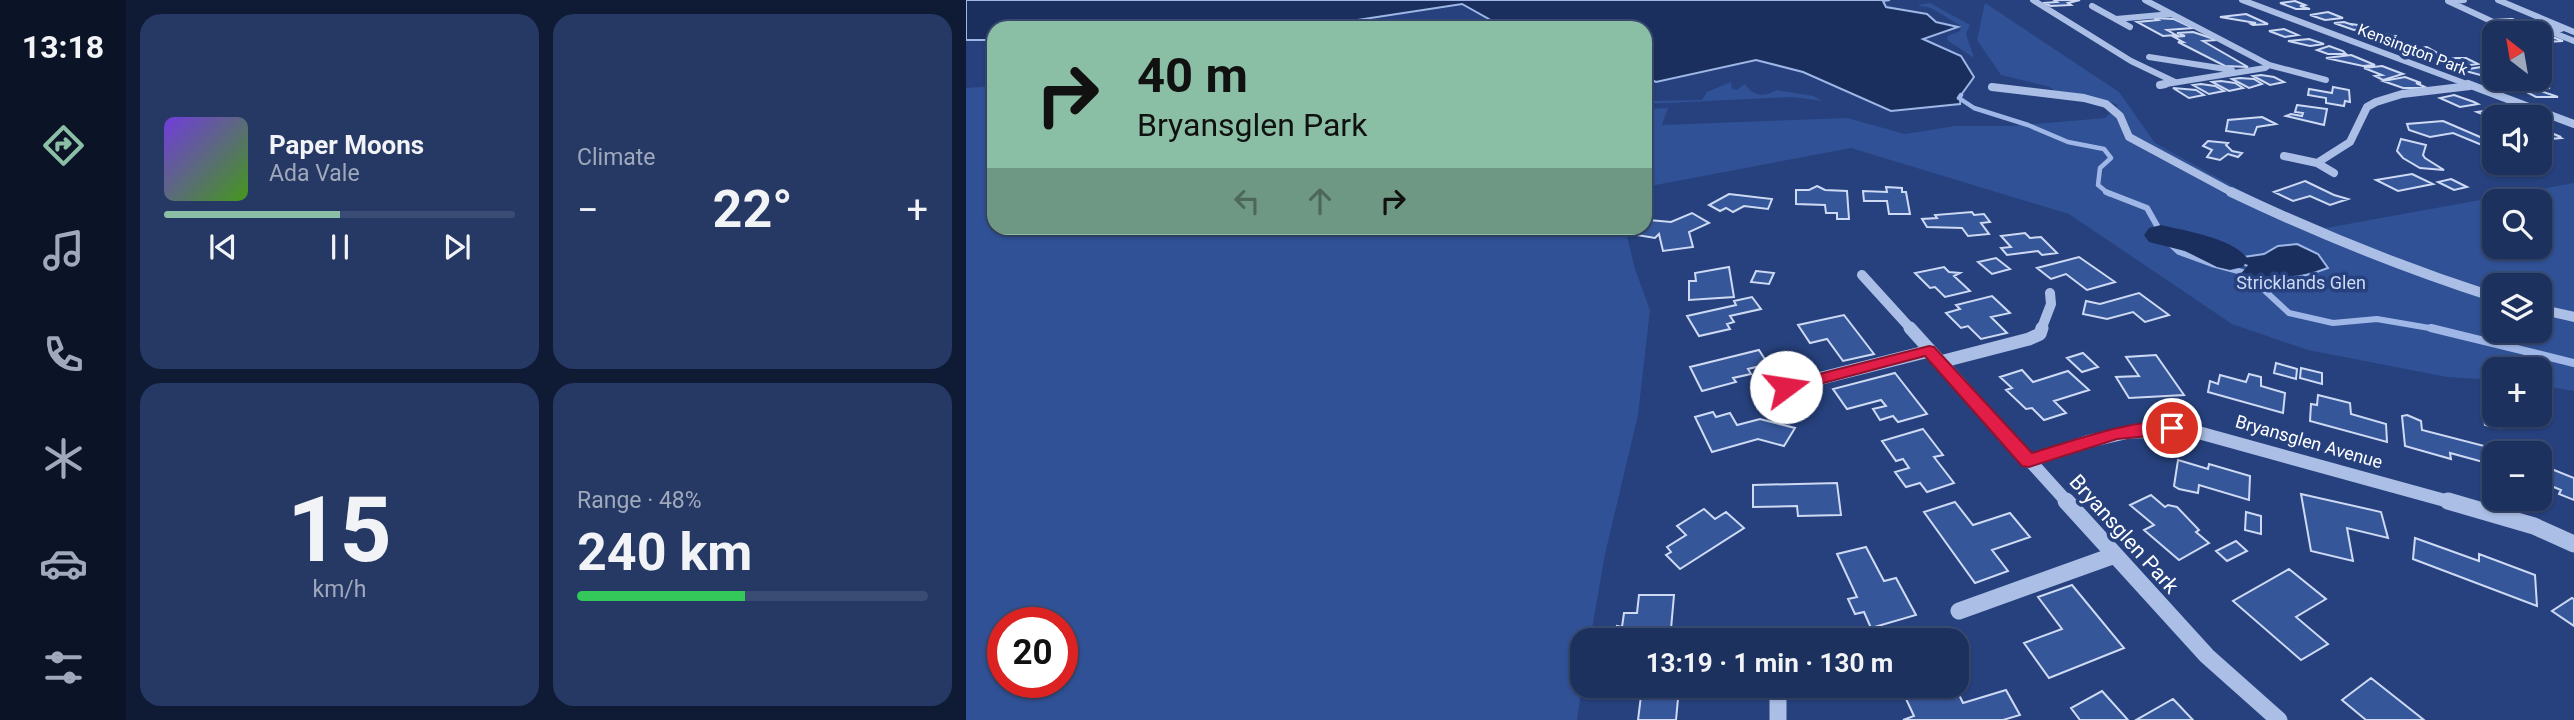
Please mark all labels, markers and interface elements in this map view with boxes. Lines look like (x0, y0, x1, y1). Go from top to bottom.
street label: Kensington Park (2355, 20, 2471, 80)
north arrow (2482, 21, 2552, 91)
map controls (2482, 21, 2552, 511)
text: 13:18 (22, 28, 104, 66)
text: 40 m (1137, 47, 1248, 104)
icon: right (1022, 49, 1113, 140)
button: sound (2482, 105, 2552, 175)
text: Bryansglen Park (1137, 106, 1367, 144)
icon: directions (39, 121, 88, 170)
text: Paper Moons (269, 130, 424, 160)
text: Climate (577, 144, 656, 171)
text: Ada Vale (269, 160, 360, 187)
text: 22° (713, 179, 793, 240)
icon: left (1228, 182, 1266, 220)
icon: ahead (1301, 182, 1339, 220)
icon: right (1374, 182, 1412, 220)
text: − (577, 188, 599, 232)
text: + (906, 188, 928, 232)
button: search (2482, 189, 2552, 259)
icon: music (39, 226, 88, 275)
icon: previous (204, 228, 242, 266)
icon: pause (321, 228, 359, 266)
icon: next (438, 228, 476, 266)
park label: Stricklands Glen (2236, 272, 2366, 293)
button: layers (2482, 273, 2552, 343)
icon: phone (39, 330, 88, 379)
position arrow (1749, 350, 1823, 424)
button: + (2482, 357, 2552, 427)
pin (2142, 398, 2202, 458)
icon: arrive (2153, 409, 2191, 447)
street label: Bryansglen Avenue (2233, 410, 2385, 473)
icon: climate (39, 434, 88, 483)
button: − (2482, 441, 2552, 511)
street label: Bryansglen Park (2065, 470, 2184, 598)
text: 15 (287, 477, 392, 583)
text: Range · 48% (577, 487, 702, 514)
text: 240 km (577, 522, 752, 583)
icon: car (39, 539, 88, 588)
text: km/h (313, 576, 367, 603)
speed limit sign: 20 (987, 607, 1078, 698)
icon: filters (39, 643, 88, 692)
text: 13:19 · 1 min · 130 m (1646, 648, 1893, 678)

